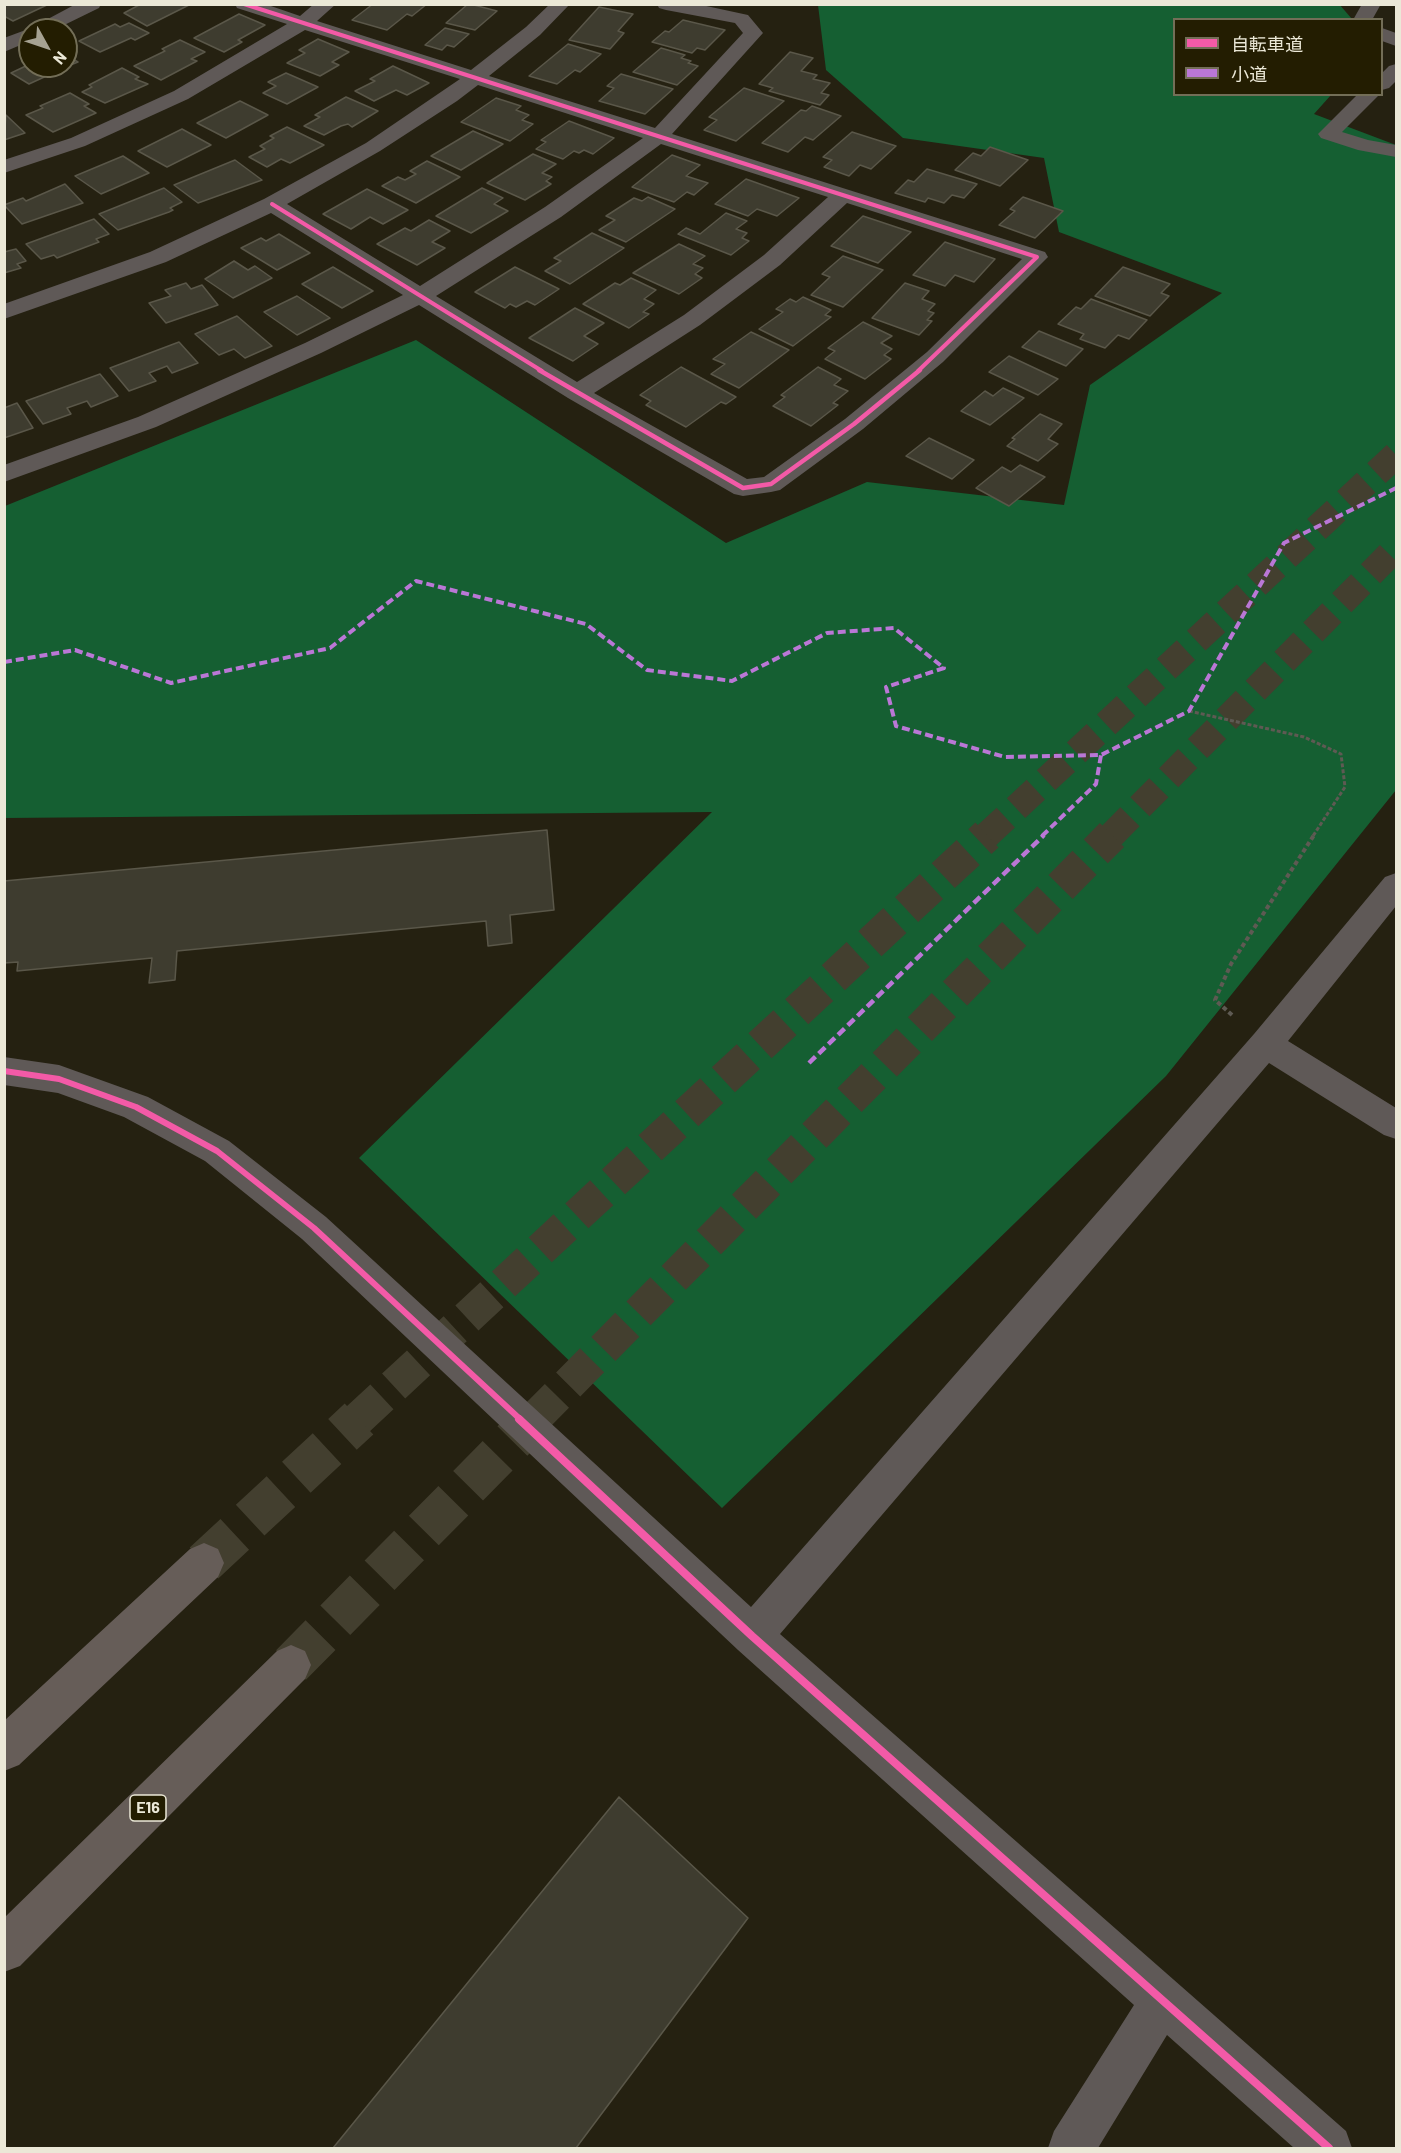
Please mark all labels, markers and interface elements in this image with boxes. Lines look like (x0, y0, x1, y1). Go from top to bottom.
north arrow (18, 18, 78, 78)
legend (1173, 18, 1383, 96)
text: 自転車道 (1231, 33, 1303, 55)
text: N (50, 48, 71, 69)
text: 小道 (1231, 63, 1267, 85)
road number: E16 (130, 1795, 166, 1821)

